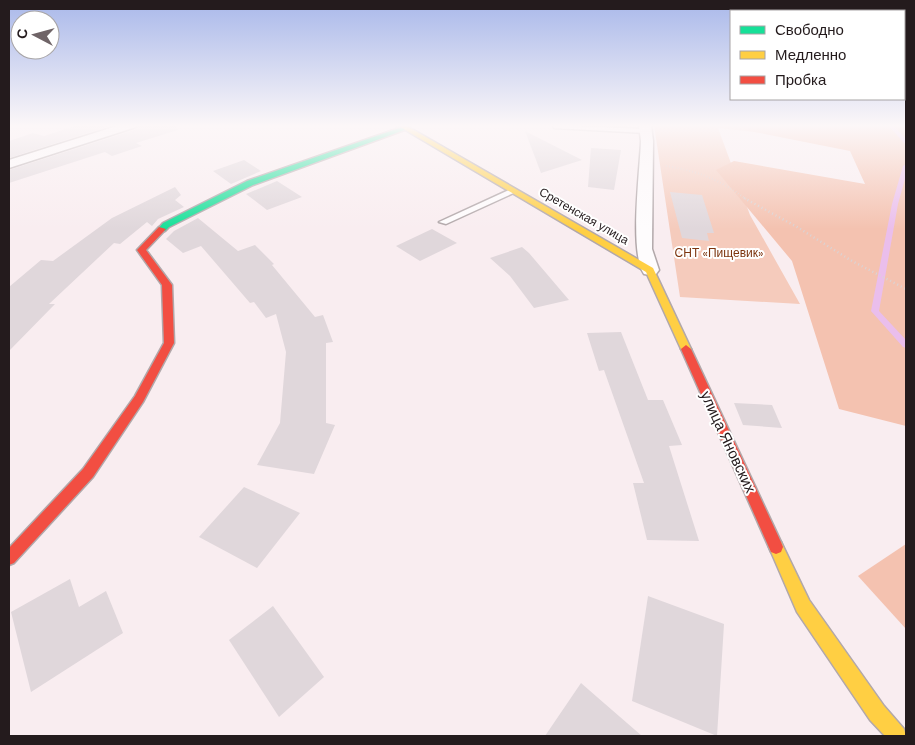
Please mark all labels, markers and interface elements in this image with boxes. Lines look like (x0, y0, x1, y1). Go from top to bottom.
north arrow (10, 10, 60, 60)
legend (730, 10, 905, 100)
text: Свободно (775, 20, 844, 40)
text: С (13, 28, 32, 40)
text: Медленно (775, 45, 846, 65)
text: Пробка (775, 70, 827, 90)
street label: Сретенская улица (536, 184, 632, 248)
park label: СНТ «Пищевик» (675, 245, 763, 261)
street label: улица Яновских (696, 388, 761, 497)

